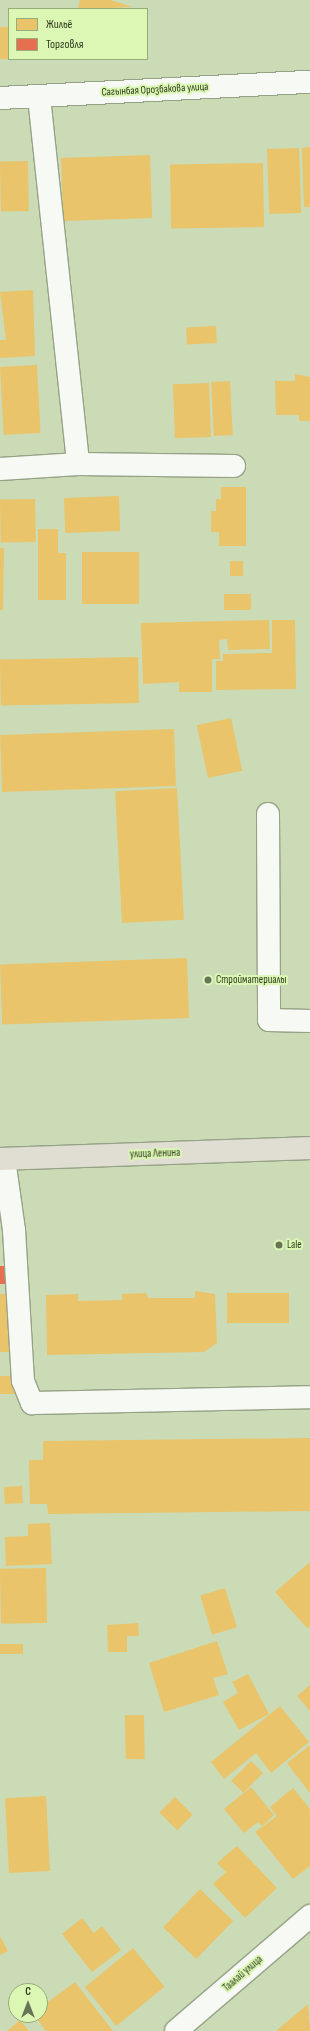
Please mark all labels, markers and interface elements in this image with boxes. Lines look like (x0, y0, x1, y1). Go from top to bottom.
legend (8, 8, 148, 60)
text: Жильё (46, 17, 72, 32)
text: Торговля (46, 37, 83, 52)
street label: Сагынбая Орозбакова улица (101, 81, 209, 99)
place label: Стройматериалы (216, 973, 287, 987)
marker: Стройматериалы (203, 975, 213, 985)
street label: улица Ленина (130, 1147, 180, 1161)
place label: Lale (287, 1238, 302, 1252)
marker: Lale (274, 1240, 284, 1250)
street label: Таалай улица (220, 1953, 266, 1995)
north arrow (8, 1983, 48, 2023)
text: С (25, 1985, 31, 1998)

